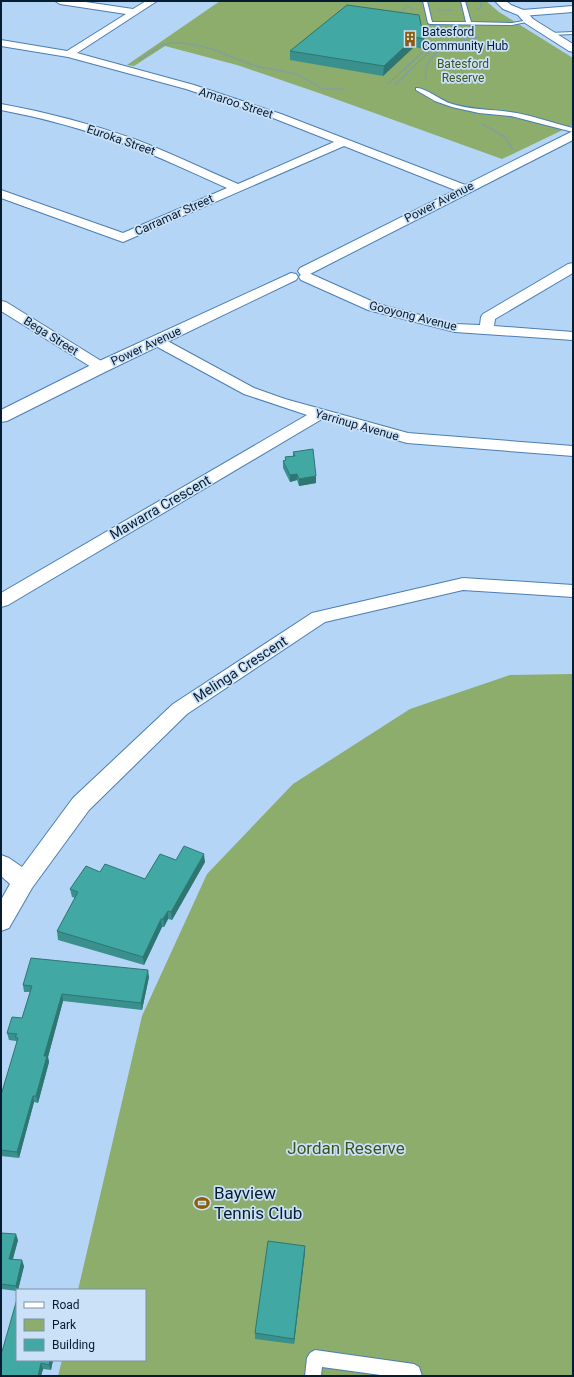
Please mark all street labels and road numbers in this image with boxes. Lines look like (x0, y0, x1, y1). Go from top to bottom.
street label: Amaroo Street (197, 84, 275, 122)
street label: Euroka Street (85, 122, 157, 158)
street label: Power Avenue (402, 179, 476, 225)
street label: Carramar Street (133, 191, 216, 239)
street label: Gooyong Avenue (368, 298, 458, 334)
street label: Bega Street (21, 314, 81, 358)
street label: Power Avenue (109, 324, 183, 368)
street label: Yarrinup Avenue (313, 406, 401, 444)
street label: Mawarra Crescent (107, 471, 214, 542)
street label: Melinga Crescent (190, 632, 290, 705)

